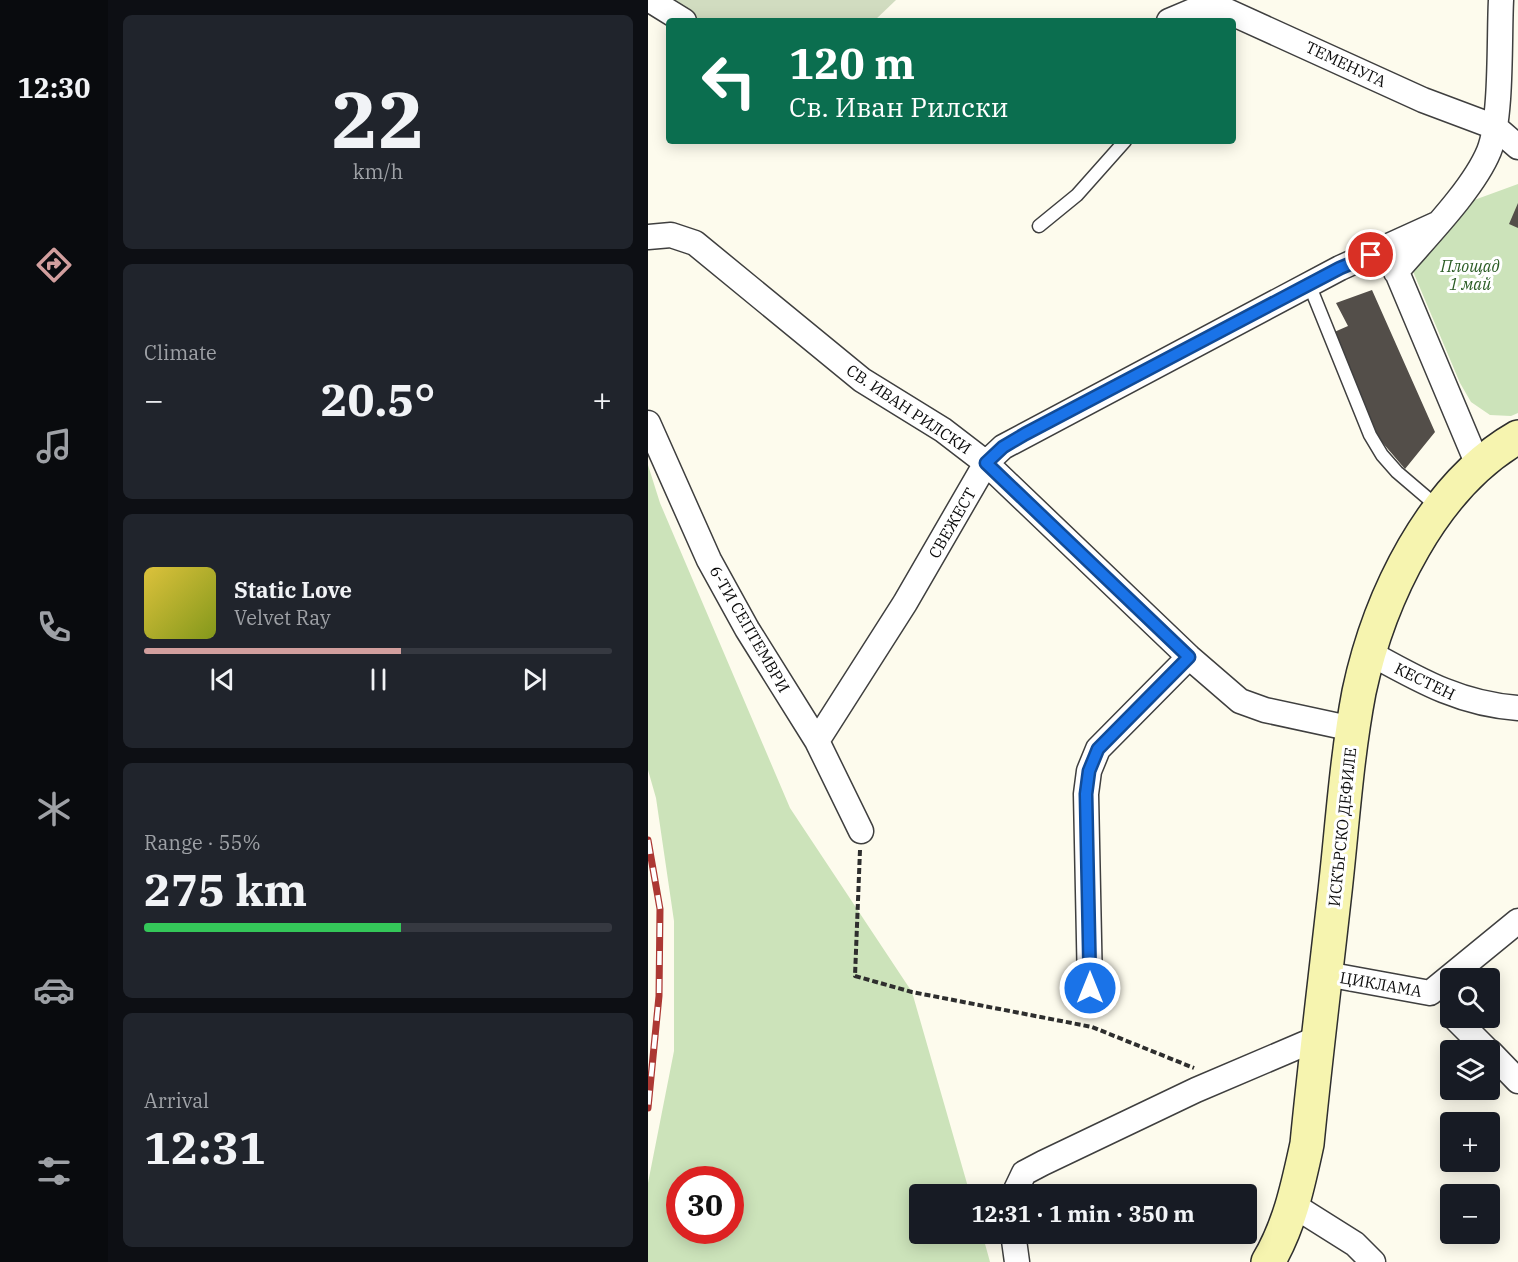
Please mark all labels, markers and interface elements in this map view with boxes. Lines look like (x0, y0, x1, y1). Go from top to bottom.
text: 120 m (789, 36, 915, 91)
street label: ТЕМЕНУГА (1302, 37, 1390, 91)
icon: left (690, 42, 768, 120)
text: 22 (331, 68, 425, 169)
text: 12:30 (18, 70, 90, 105)
text: Св. Иван Рилски (789, 89, 1009, 124)
text: km/h (353, 158, 403, 185)
pin (1345, 229, 1396, 280)
icon: arrive (1354, 238, 1387, 271)
icon: directions (33, 244, 75, 286)
park label: Площад 1 май (1440, 256, 1499, 294)
text: Climate (144, 339, 217, 366)
street label: СВ. ИВАН РИЛСКИ (843, 360, 975, 458)
text: 20.5° (321, 370, 435, 428)
text: − (144, 378, 164, 421)
text: + (592, 378, 612, 421)
icon: music (33, 425, 75, 467)
street label: СВЕЖЕСТ (924, 484, 980, 562)
street label: 6-ТИ СЕПТЕМВРИ (706, 562, 794, 696)
text: Static Love (234, 575, 352, 604)
text: Velvet Ray (234, 604, 331, 631)
icon: phone (33, 606, 75, 648)
street label: КЕСТЕН (1391, 658, 1459, 704)
icon: previous (206, 663, 239, 696)
icon: pause (362, 663, 395, 696)
icon: next (518, 663, 551, 696)
street label: ИСКЪРСКО ДЕФИЛЕ (1324, 746, 1360, 908)
icon: climate (33, 788, 75, 830)
text: Range · 55% (144, 829, 261, 856)
text: 275 km (144, 860, 307, 918)
position arrow (1058, 956, 1122, 1020)
street label: ЦИКЛАМА (1338, 967, 1424, 1001)
map controls (1440, 968, 1500, 1244)
button: search (1440, 968, 1500, 1028)
icon: car (33, 969, 75, 1011)
button: layers (1440, 1040, 1500, 1100)
text: Arrival (144, 1087, 209, 1114)
button: + (1440, 1112, 1500, 1172)
text: 12:31 (144, 1118, 266, 1176)
icon: filters (33, 1150, 75, 1192)
speed limit sign: 30 (666, 1166, 744, 1244)
button: − (1440, 1184, 1500, 1244)
text: 12:31 · 1 min · 350 m (971, 1199, 1195, 1228)

